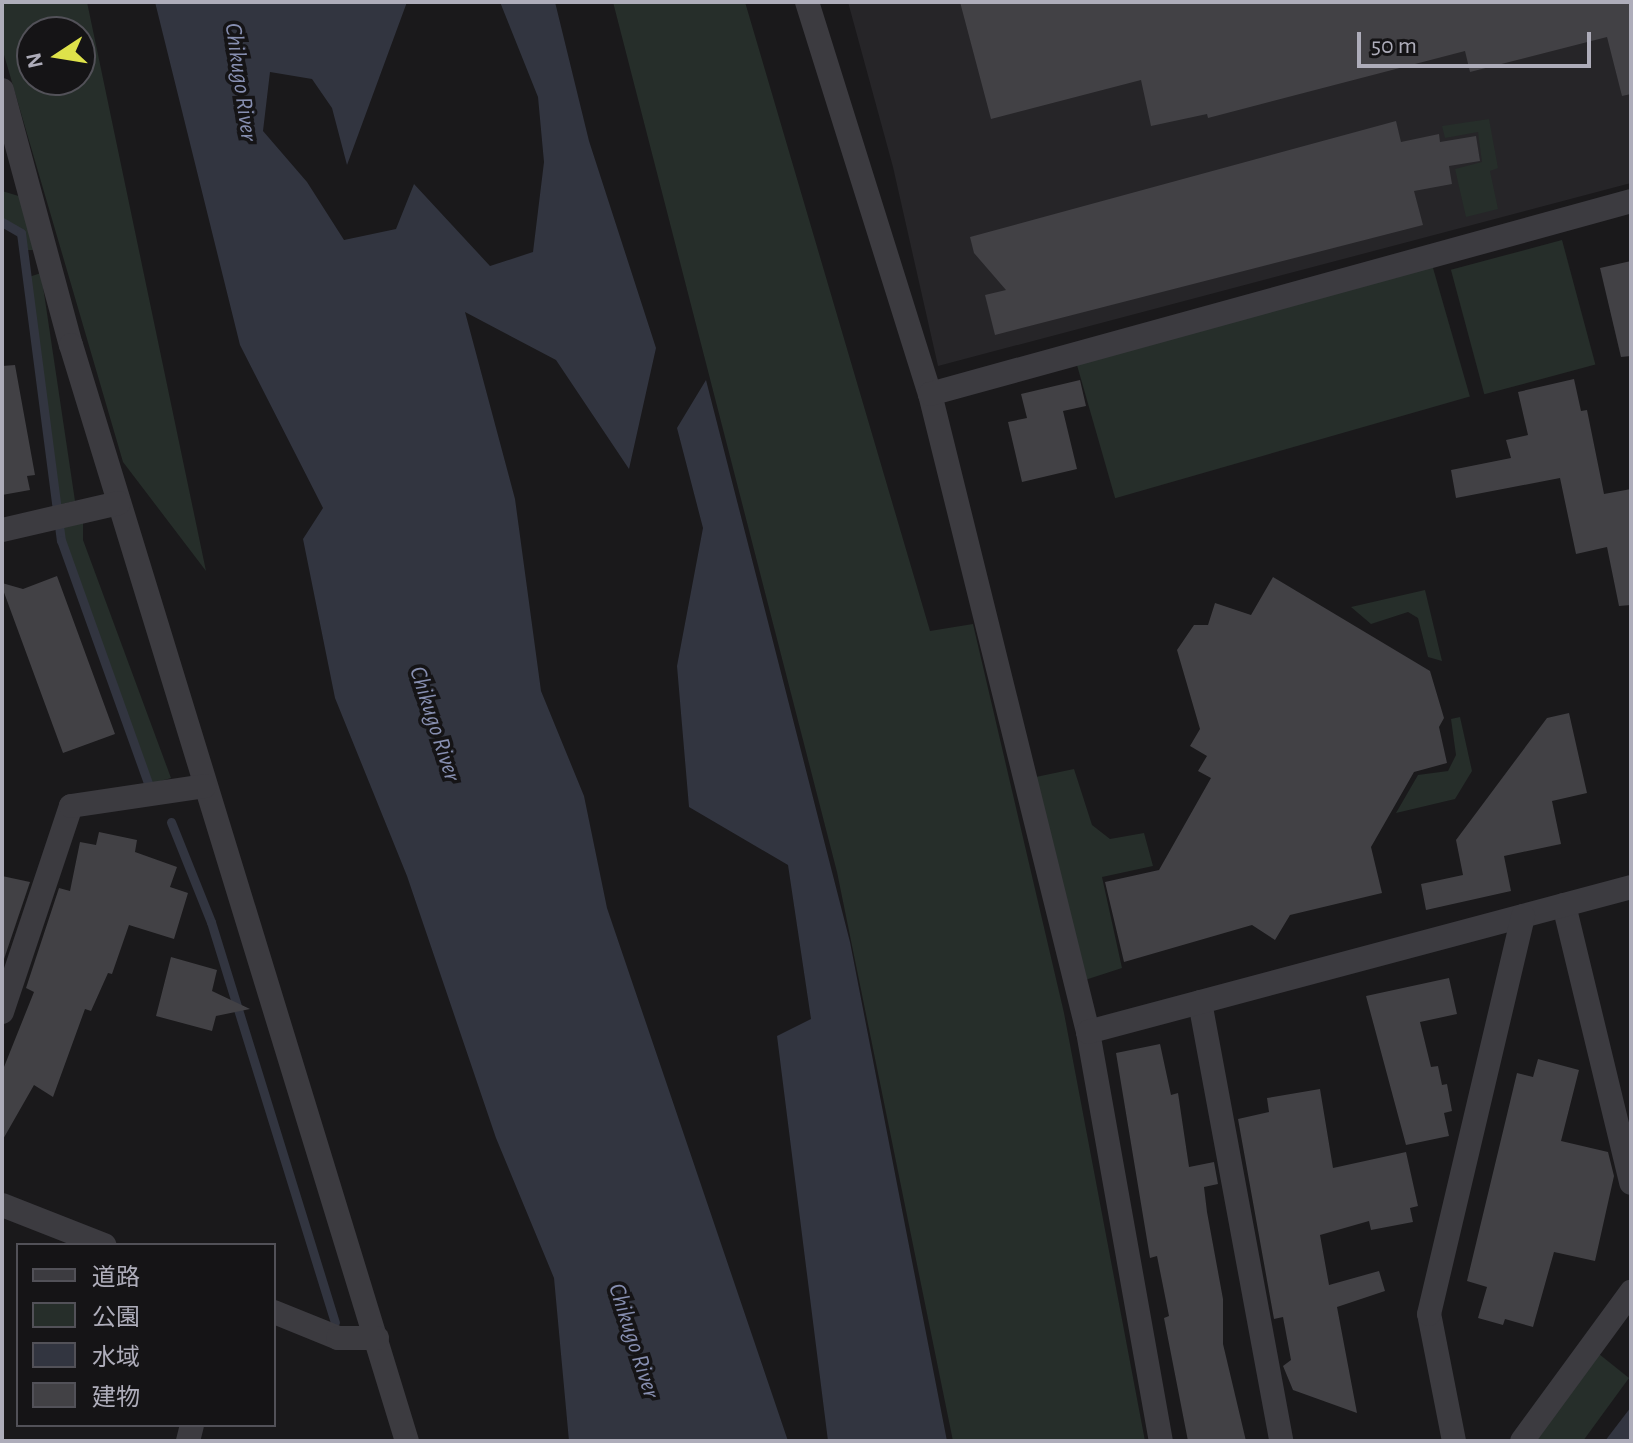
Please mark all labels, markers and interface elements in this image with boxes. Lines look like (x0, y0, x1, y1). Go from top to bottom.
north arrow (16, 16, 96, 96)
scale bar (1361, 16, 1595, 66)
water label: Chikugo River (217, 21, 263, 143)
text: 50 m (1371, 34, 1417, 58)
text: N (22, 51, 47, 70)
water label: Chikugo River (402, 663, 466, 785)
legend (16, 1243, 276, 1427)
text: 道路 (92, 1266, 140, 1290)
water label: Chikugo River (601, 1280, 665, 1402)
text: 公園 (92, 1306, 140, 1330)
text: 水域 (92, 1346, 140, 1370)
text: 建物 (92, 1386, 140, 1410)

